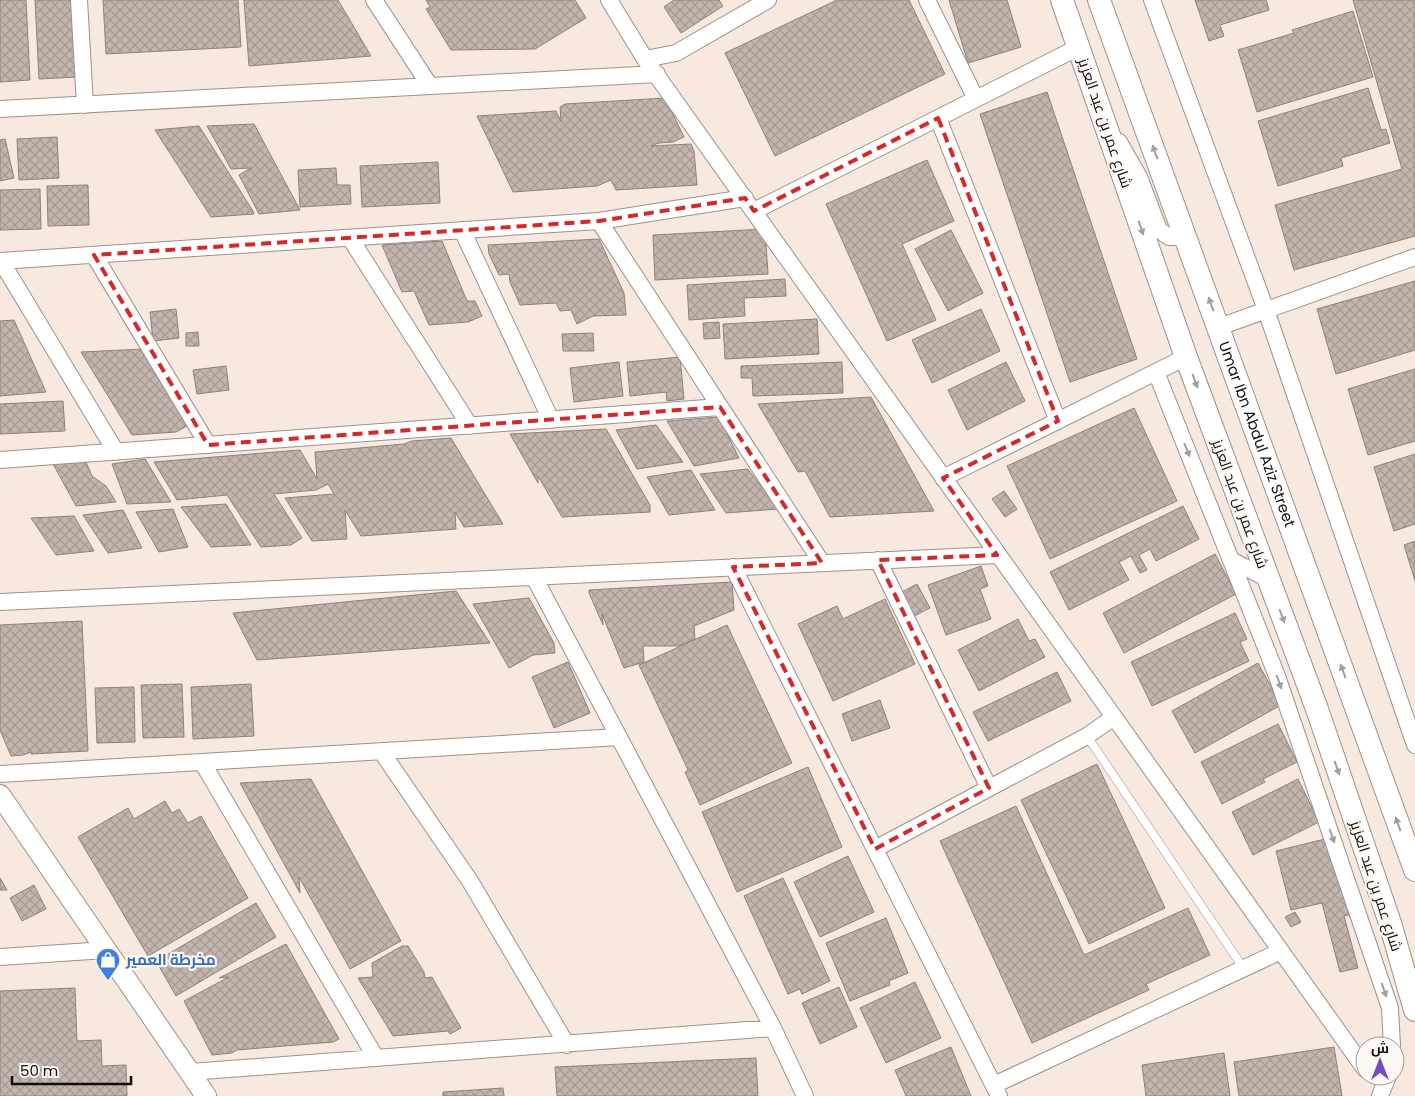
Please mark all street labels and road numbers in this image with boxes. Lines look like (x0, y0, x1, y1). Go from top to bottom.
street label: شارع عمر بن عبد العزيز (1072, 54, 1138, 191)
street label: Umar Ibn Abdul Aziz Street (1214, 338, 1301, 530)
street label: شارع عمر بن عبد العزيز (1206, 435, 1274, 572)
street label: شارع عمر بن عبد العزيز (1344, 817, 1408, 954)

